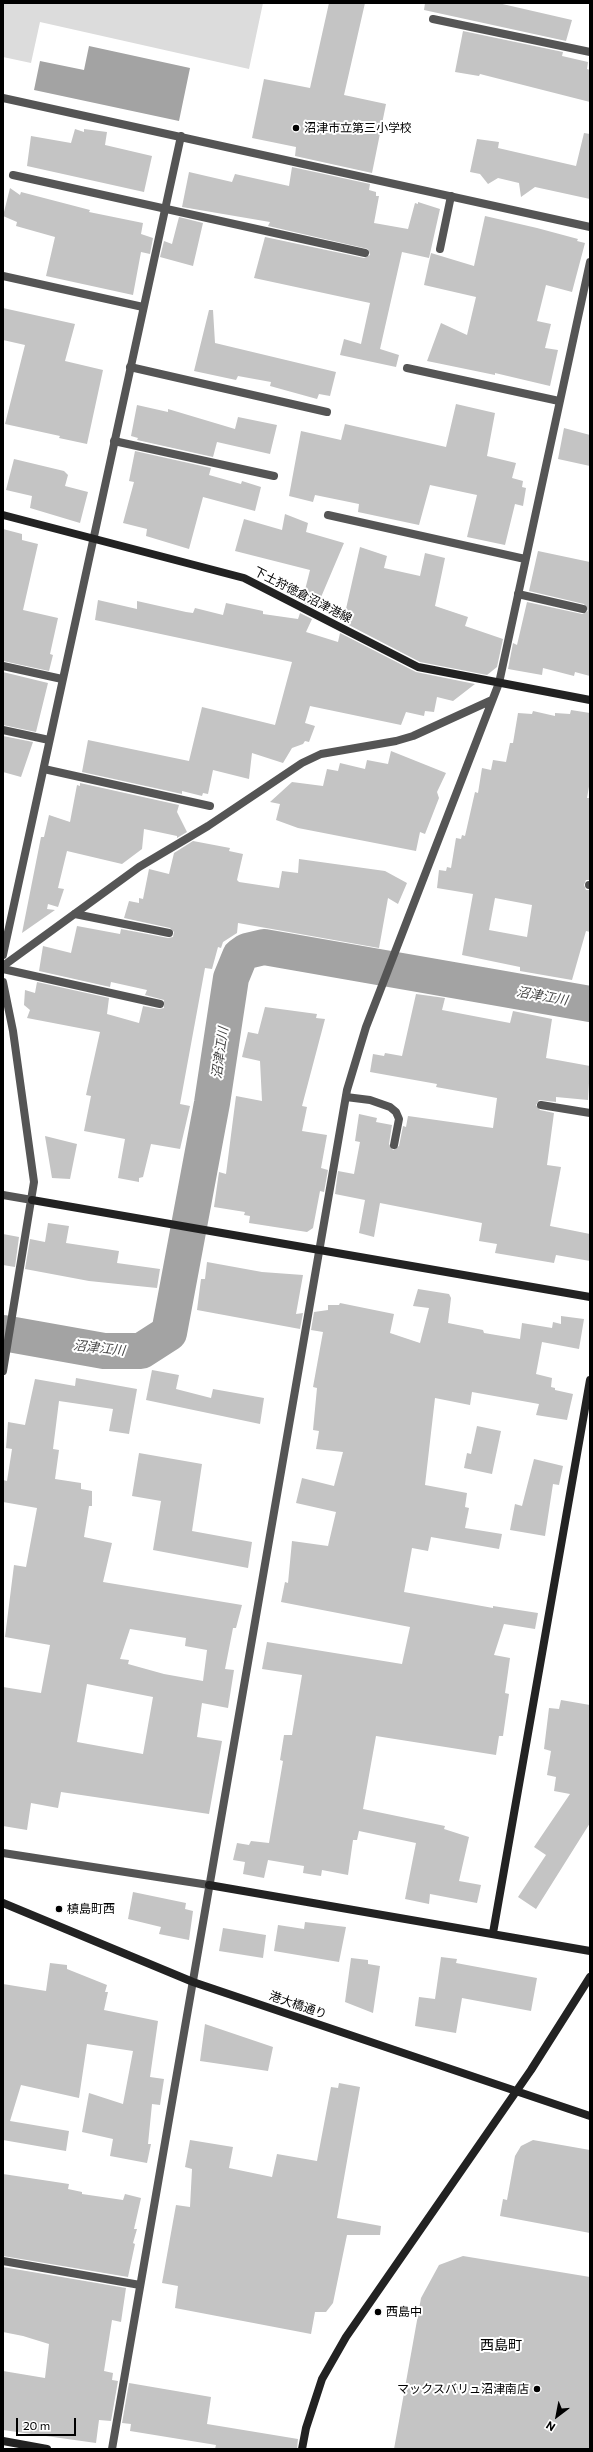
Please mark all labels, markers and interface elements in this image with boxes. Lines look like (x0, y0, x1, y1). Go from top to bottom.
place label: 沼津市立第三小学校 (304, 121, 412, 135)
marker: 沼津市立第三小学校 (291, 123, 301, 133)
street label: 下土狩徳倉沼津港線 (252, 564, 354, 626)
water label: 沼津江川 (515, 984, 569, 1008)
water label: 沼津江川 (209, 1026, 231, 1080)
water label: 沼津江川 (72, 1338, 126, 1358)
place label: 槙島町西 (67, 1902, 115, 1916)
marker: 槙島町西 (54, 1904, 64, 1914)
street label: 港大橋通り (267, 1988, 329, 2022)
place label: 西島中 (386, 2305, 422, 2319)
marker: 西島中 (373, 2307, 383, 2317)
district label: 西島町 (480, 2337, 522, 2353)
place label: マックスバリュ沼津南店 (397, 2382, 529, 2396)
marker: マックスバリュ沼津南店 (532, 2384, 542, 2394)
north arrow (537, 2396, 577, 2436)
scale bar (18, 2410, 78, 2436)
text: 20 m (23, 2418, 50, 2432)
text: N (543, 2419, 557, 2434)

